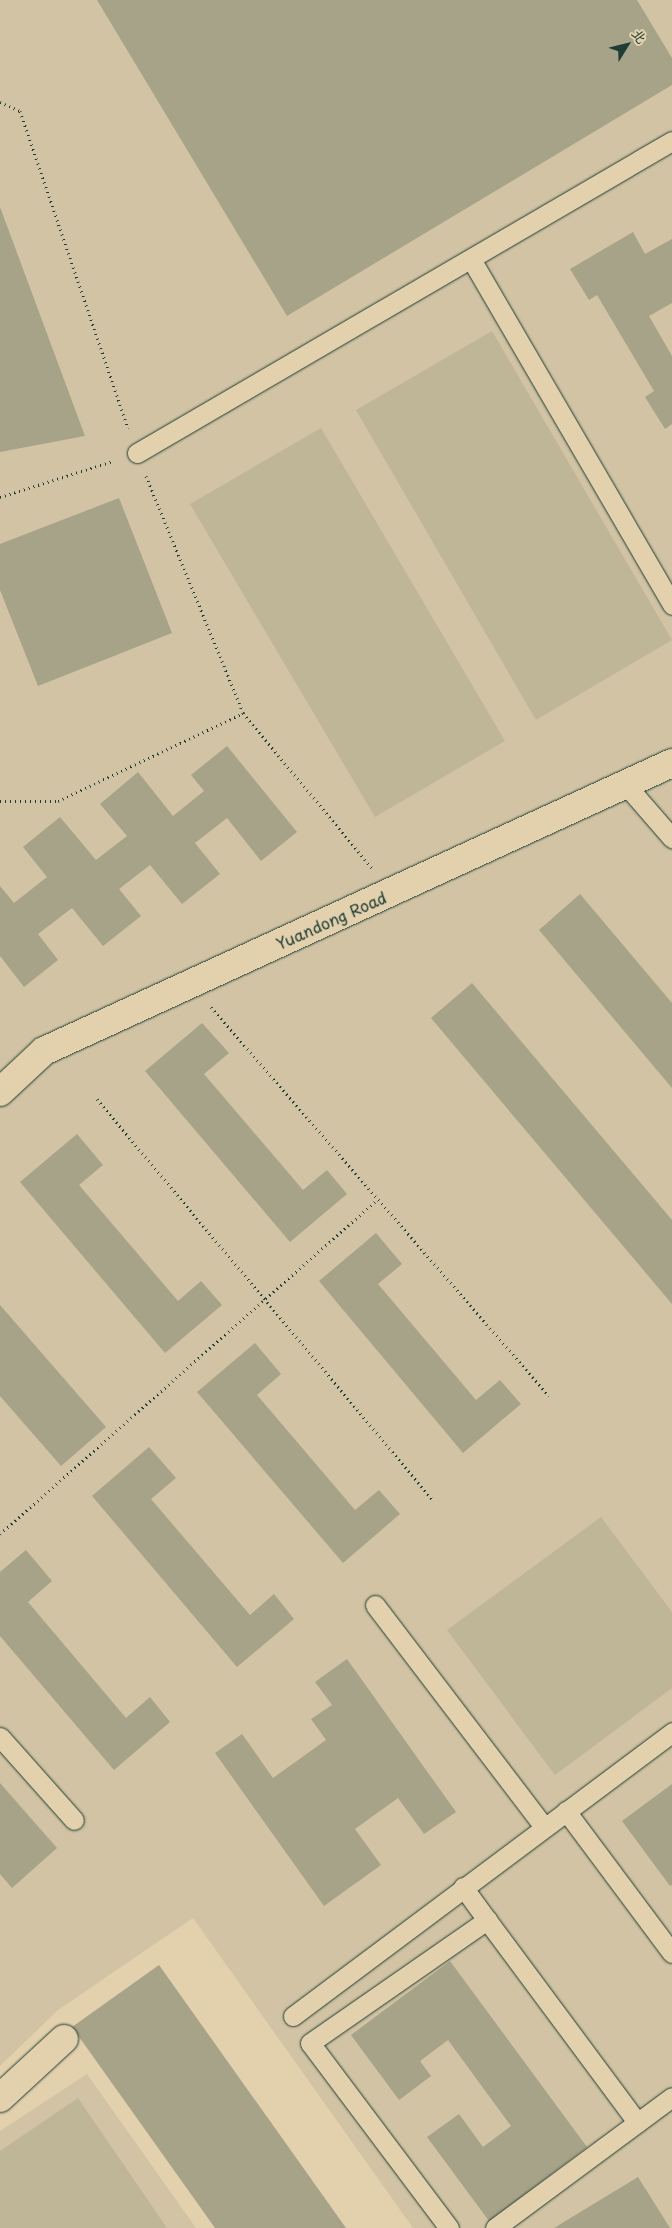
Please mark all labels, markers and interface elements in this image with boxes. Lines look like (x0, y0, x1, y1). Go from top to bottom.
north arrow (602, 20, 652, 70)
text: 北 (627, 24, 652, 48)
street label: Yuandong Road (273, 887, 389, 953)

